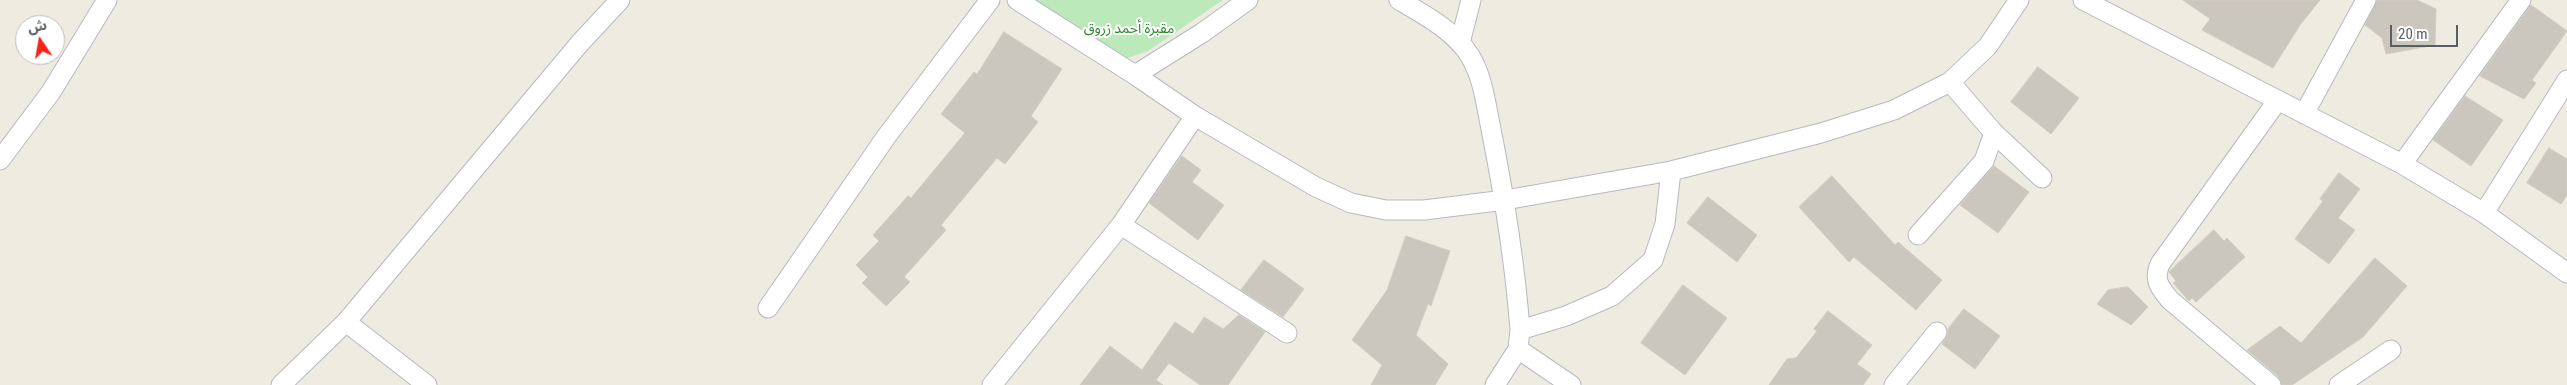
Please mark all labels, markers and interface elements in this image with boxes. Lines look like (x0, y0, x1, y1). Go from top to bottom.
north arrow (15, 15, 65, 65)
scale bar (2392, 15, 2460, 47)
text: ش (26, 16, 48, 36)
park label: مقبرة أحمد زروق (1084, 21, 1174, 37)
text: 20 m (2398, 25, 2428, 43)

